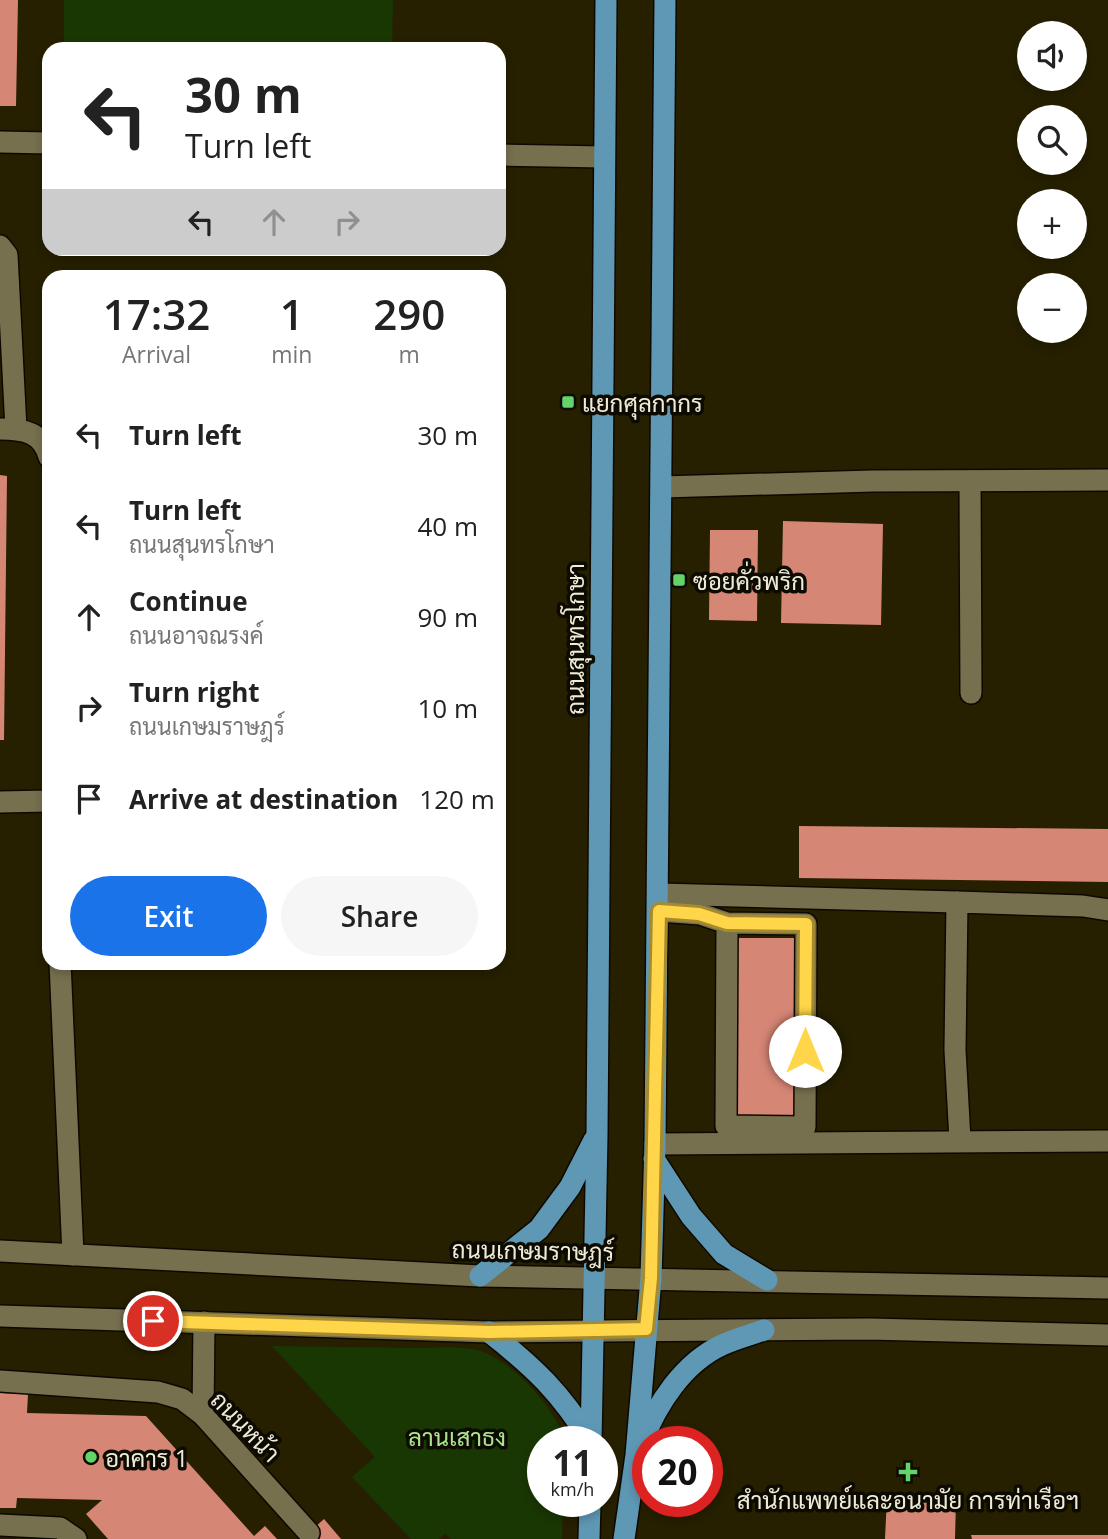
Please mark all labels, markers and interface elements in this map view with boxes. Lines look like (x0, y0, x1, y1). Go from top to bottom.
map controls (1017, 21, 1087, 343)
button: sound (1017, 21, 1087, 91)
text: 30 m (185, 61, 302, 127)
icon: left (70, 70, 161, 161)
button: search (1017, 105, 1087, 175)
text: Turn left (185, 124, 311, 167)
button: + (1017, 189, 1087, 259)
icon: left (182, 203, 220, 241)
icon: ahead (255, 203, 293, 241)
icon: right (328, 203, 366, 241)
button: − (1017, 273, 1087, 343)
text: 17:32 (103, 285, 210, 342)
text: 1 (280, 285, 304, 342)
text: 290 (373, 285, 445, 342)
text: Arrival (122, 338, 191, 370)
text: min (271, 338, 312, 370)
text: m (399, 338, 420, 370)
place label: แยกศุลกากร (582, 386, 703, 420)
marker: แยกศุลกากร (560, 394, 576, 410)
icon: left (70, 416, 108, 454)
text: Turn left (129, 417, 241, 453)
text: 30 m (417, 417, 478, 453)
text: Turn left (129, 492, 241, 528)
icon: left (70, 507, 108, 545)
text: 40 m (417, 508, 478, 544)
text: ถนนสุนทรโกษา (129, 528, 275, 560)
place label: ซอยคั่วพริก (693, 561, 805, 597)
street label: ถนนสุนทรโกษา (558, 563, 592, 715)
marker: ซอยคั่วพริก (671, 572, 687, 588)
text: Continue (129, 583, 248, 619)
icon: ahead (70, 598, 108, 636)
text: 90 m (417, 599, 478, 635)
text: ถนนอาจณรงค์ (129, 619, 264, 651)
text: Turn right (129, 674, 260, 710)
icon: right (70, 689, 108, 727)
text: 10 m (417, 690, 478, 726)
text: ถนนเกษมราษฎร์ (129, 710, 285, 742)
icon: arrive (70, 780, 108, 818)
text: Arrive at destination (129, 781, 398, 817)
text: 120 m (419, 781, 495, 817)
button: Exit (70, 876, 267, 956)
button: Share (281, 876, 478, 956)
position arrow (768, 1014, 842, 1088)
street label: ถนนเกษมราษฎร์ (451, 1232, 615, 1269)
pin (123, 1291, 183, 1351)
icon: arrive (134, 1302, 172, 1340)
street label: ถนนหน้า (204, 1383, 288, 1469)
park label: ลานเสาธง (408, 1420, 506, 1453)
speed limit sign: 20 (632, 1426, 723, 1517)
text: 11 (552, 1439, 593, 1486)
place label: อาคาร 1 (105, 1441, 188, 1474)
marker: อาคาร 1 (83, 1449, 99, 1465)
marker: สำนักแพทย์และอนามัย การท่าเรือฯ (898, 1462, 918, 1482)
text: km/h (551, 1477, 594, 1501)
place label: สำนักแพทย์และอนามัย การท่าเรือฯ (737, 1483, 1079, 1516)

